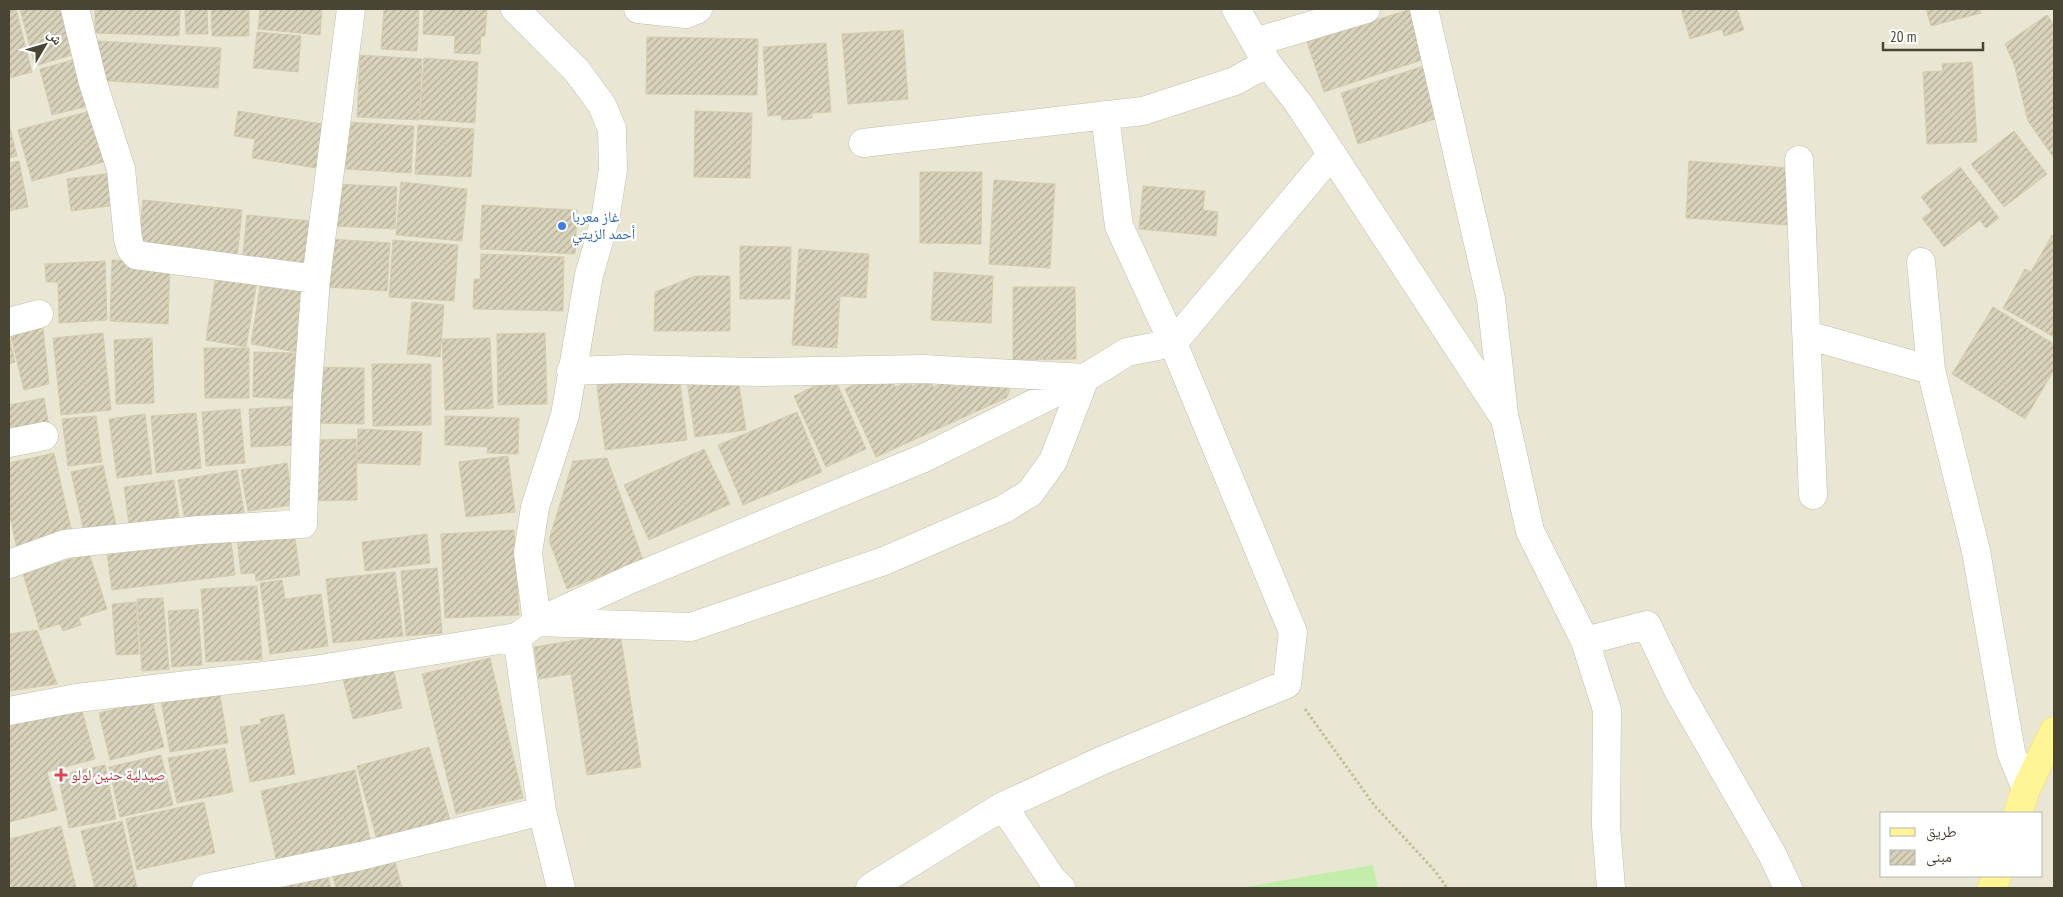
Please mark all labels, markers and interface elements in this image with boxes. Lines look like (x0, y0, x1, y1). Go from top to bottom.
north arrow (20, 20, 70, 70)
scale bar (1883, 20, 1983, 52)
text: ش (44, 26, 67, 49)
text: 20 m (1890, 27, 1916, 46)
place label: غاز معربا أحمد الزيتي (572, 207, 635, 246)
marker: غاز معربا أحمد الزيتي (556, 220, 568, 232)
place label: صيدلية حنين لولو (71, 765, 166, 785)
marker: صيدلية حنين لولو (55, 769, 67, 781)
legend (1880, 812, 2043, 877)
text: طريق (1926, 822, 1957, 842)
text: مبنى (1926, 847, 1952, 867)

